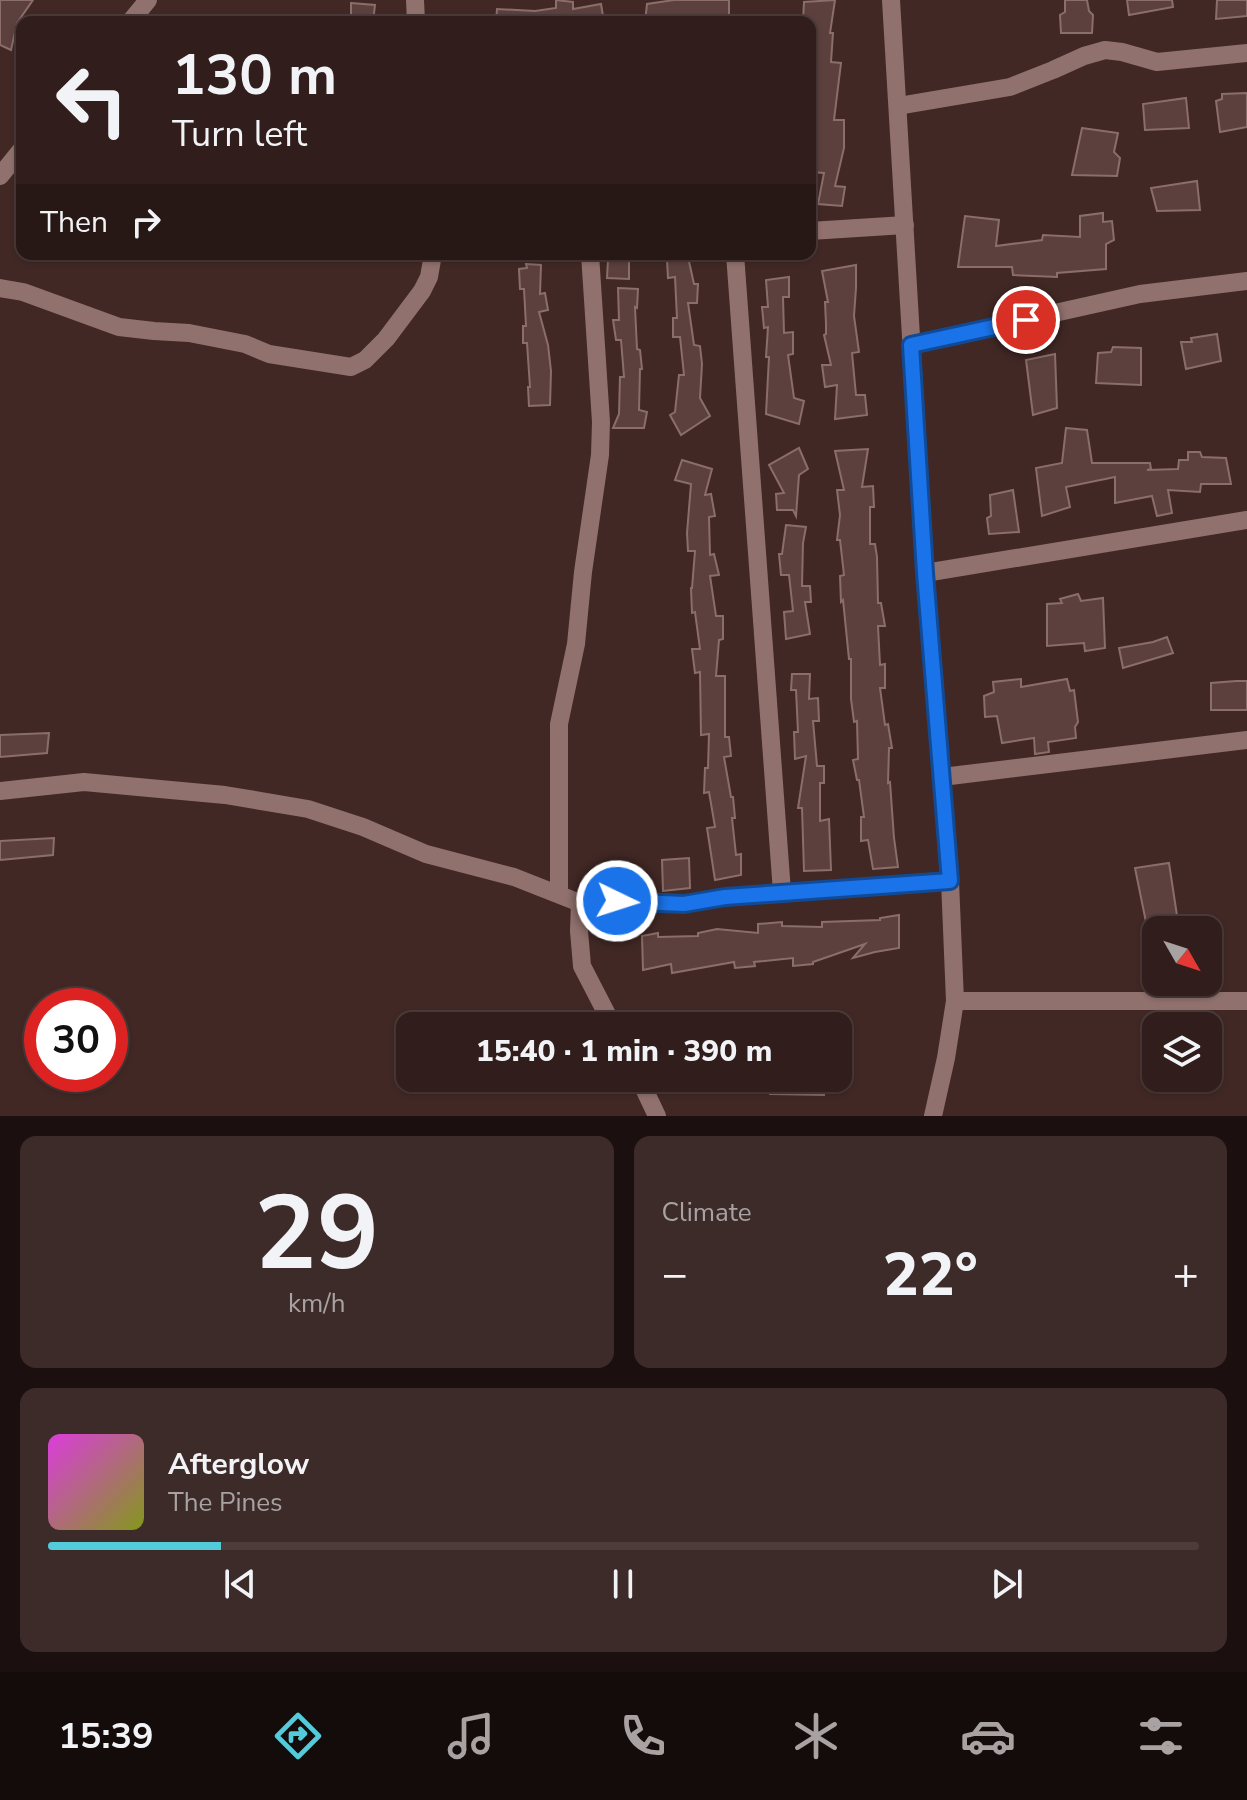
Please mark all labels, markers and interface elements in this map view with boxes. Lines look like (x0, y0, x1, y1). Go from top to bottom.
text: 130 m (172, 37, 337, 114)
icon: left (40, 48, 144, 152)
text: Turn left (172, 110, 307, 159)
icon: right (124, 200, 168, 244)
text: Then (40, 202, 108, 243)
pin (992, 286, 1060, 354)
icon: arrive (1004, 298, 1048, 342)
position arrow (575, 859, 659, 943)
north arrow (1142, 916, 1222, 996)
map controls (1142, 916, 1222, 1092)
speed limit sign: 30 (24, 988, 128, 1092)
button: layers (1142, 1012, 1222, 1092)
text: 15:40 · 1 min · 390 m (476, 1031, 772, 1072)
text: 29 (254, 1163, 379, 1305)
text: Climate (662, 1195, 752, 1230)
text: 22° (883, 1234, 978, 1316)
text: − (662, 1245, 688, 1305)
text: + (1173, 1245, 1199, 1305)
text: km/h (288, 1286, 345, 1321)
text: Afterglow (168, 1444, 309, 1485)
text: The Pines (168, 1485, 283, 1520)
icon: previous (218, 1562, 262, 1606)
icon: pause (601, 1562, 645, 1606)
icon: next (985, 1562, 1029, 1606)
icon: directions (270, 1708, 326, 1764)
icon: music (443, 1708, 499, 1764)
icon: phone (615, 1708, 671, 1764)
icon: climate (788, 1708, 844, 1764)
icon: car (960, 1708, 1016, 1764)
icon: filters (1133, 1708, 1189, 1764)
text: 15:39 (58, 1712, 154, 1761)

